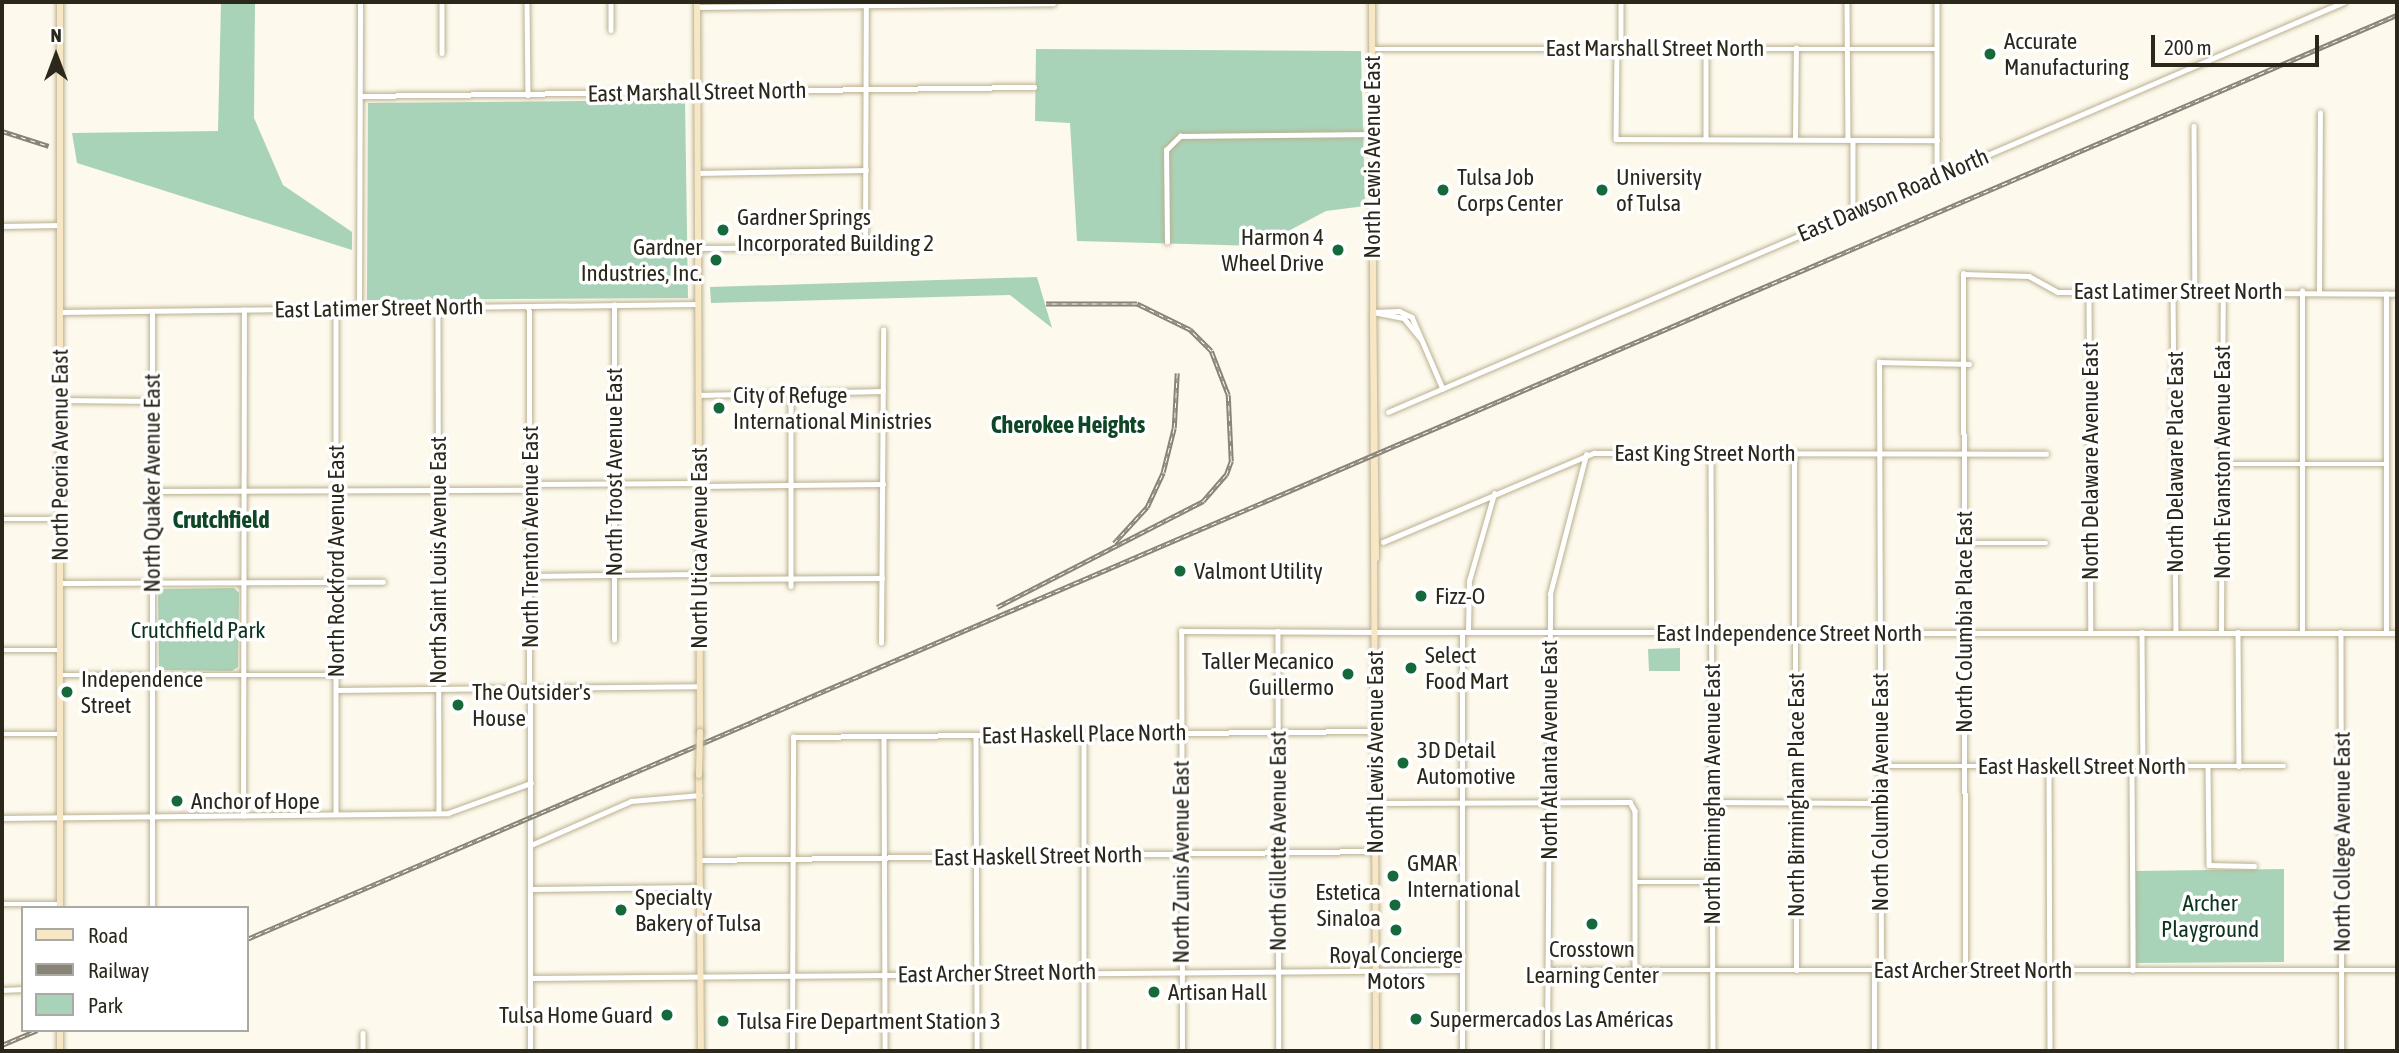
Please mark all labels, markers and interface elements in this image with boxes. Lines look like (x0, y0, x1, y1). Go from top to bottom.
north arrow (21, 21, 91, 91)
scale bar (2154, 21, 2322, 65)
text: N (50, 24, 62, 46)
place label: Accurate Manufacturing (2004, 27, 2129, 81)
street label: East Marshall Street North (1546, 34, 1764, 62)
text: 200 m (2164, 35, 2212, 59)
marker: Accurate Manufacturing (1982, 46, 1998, 62)
street label: North Lewis Avenue East (1358, 55, 1386, 259)
street label: East Marshall Street North (587, 76, 807, 108)
street label: East Dawson Road North (1793, 142, 1993, 248)
place label: Tulsa Job Corps Center (1457, 163, 1563, 217)
place label: University of Tulsa (1616, 163, 1702, 217)
marker: Tulsa Job Corps Center (1435, 182, 1451, 198)
marker: University of Tulsa (1594, 182, 1610, 198)
place label: Gardner Springs Incorporated Building 2 (737, 203, 934, 257)
marker: Gardner Springs Incorporated Building 2 (715, 222, 731, 238)
place label: Harmon 4 Wheel Drive (1222, 223, 1324, 277)
place label: Gardner Industries, Inc. (581, 233, 702, 287)
marker: Harmon 4 Wheel Drive (1330, 242, 1346, 258)
marker: Gardner Industries, Inc. (708, 252, 724, 268)
street label: East Latimer Street North (2073, 277, 2283, 305)
street label: East Latimer Street North (274, 292, 484, 324)
street label: North Delaware Avenue East (2076, 342, 2104, 580)
street label: North Evanston Avenue East (2208, 345, 2236, 579)
street label: North Peoria Avenue East (46, 349, 74, 561)
street label: North Delaware Place East (2161, 351, 2189, 573)
street label: North Troost Avenue East (600, 368, 628, 576)
street label: North Quaker Avenue East (138, 373, 166, 593)
place label: City of Refuge International Ministries (733, 381, 932, 435)
marker: City of Refuge International Ministries (711, 400, 727, 416)
district label: Cherokee Heights (991, 411, 1145, 439)
street label: North Trenton Avenue East (516, 426, 544, 648)
street label: North Saint Louis Avenue East (424, 436, 452, 684)
street label: East King Street North (1614, 439, 1796, 467)
street label: North Rockford Avenue East (322, 445, 350, 677)
street label: North Utica Avenue East (685, 447, 713, 649)
district label: Crutchfield (172, 506, 270, 534)
street label: North Columbia Place East (1950, 511, 1978, 733)
place label: Valmont Utility (1194, 557, 1323, 585)
marker: Valmont Utility (1172, 563, 1188, 579)
place label: Fizz-O (1435, 582, 1485, 610)
marker: Fizz-O (1413, 588, 1429, 604)
park label: Crutchfield Park (131, 616, 265, 644)
street label: East Independence Street North (1656, 619, 1922, 647)
street label: North Atlanta Avenue East (1535, 640, 1563, 860)
place label: Select Food Mart (1425, 641, 1509, 695)
place label: Taller Mecanico Guillermo (1202, 647, 1334, 701)
street label: North Lewis Avenue East (1361, 650, 1389, 854)
marker: Select Food Mart (1403, 660, 1419, 676)
street label: North Birmingham Avenue East (1698, 663, 1726, 925)
place label: Independence Street (81, 665, 203, 719)
marker: Taller Mecanico Guillermo (1340, 666, 1356, 682)
street label: North Birmingham Place East (1782, 673, 1810, 917)
street label: North Columbia Avenue East (1866, 673, 1894, 911)
place label: The Outsider's House (472, 678, 591, 732)
marker: Independence Street (59, 684, 75, 700)
marker: The Outsider's House (450, 697, 466, 713)
street label: East Haskell Place North (981, 718, 1187, 750)
street label: North Gillette Avenue East (1264, 731, 1292, 951)
street label: North College Avenue East (2328, 732, 2356, 952)
place label: 3D Detail Automotive (1417, 736, 1516, 790)
street label: East Haskell Street North (1978, 752, 2186, 780)
marker: 3D Detail Automotive (1395, 755, 1411, 771)
street label: North Zunis Avenue East (1167, 760, 1195, 964)
place label: Anchor of Hope (191, 787, 320, 815)
marker: Anchor of Hope (169, 793, 185, 809)
street label: East Haskell Street North (934, 840, 1142, 872)
place label: GMAR International (1407, 849, 1520, 903)
marker: GMAR International (1385, 868, 1401, 884)
place label: Estetica Sinaloa (1315, 878, 1381, 932)
place label: Specialty Bakery of Tulsa (635, 883, 761, 937)
park label: Archer Playground (2161, 889, 2259, 943)
marker: Estetica Sinaloa (1387, 897, 1403, 913)
marker: Specialty Bakery of Tulsa (613, 902, 629, 918)
legend (21, 906, 248, 1032)
marker: Crosstown Learning Center (1584, 916, 1600, 932)
marker: Royal Concierge Motors (1388, 922, 1404, 938)
text: Road (88, 923, 128, 947)
place label: Crosstown Learning Center (1525, 935, 1659, 989)
place label: Royal Concierge Motors (1329, 941, 1463, 995)
street label: East Archer Street North (1874, 956, 2072, 984)
street label: East Archer Street North (897, 957, 1097, 989)
text: Railway (88, 958, 149, 982)
place label: Artisan Hall (1168, 978, 1267, 1006)
marker: Artisan Hall (1146, 984, 1162, 1000)
text: Park (88, 993, 123, 1017)
place label: Tulsa Home Guard (499, 1001, 653, 1029)
place label: Supermercados Las Américas (1430, 1005, 1673, 1033)
marker: Tulsa Home Guard (659, 1007, 675, 1023)
place label: Tulsa Fire Department Station 3 (737, 1007, 1001, 1035)
marker: Supermercados Las Américas (1408, 1011, 1424, 1027)
marker: Tulsa Fire Department Station 3 (715, 1013, 731, 1029)

